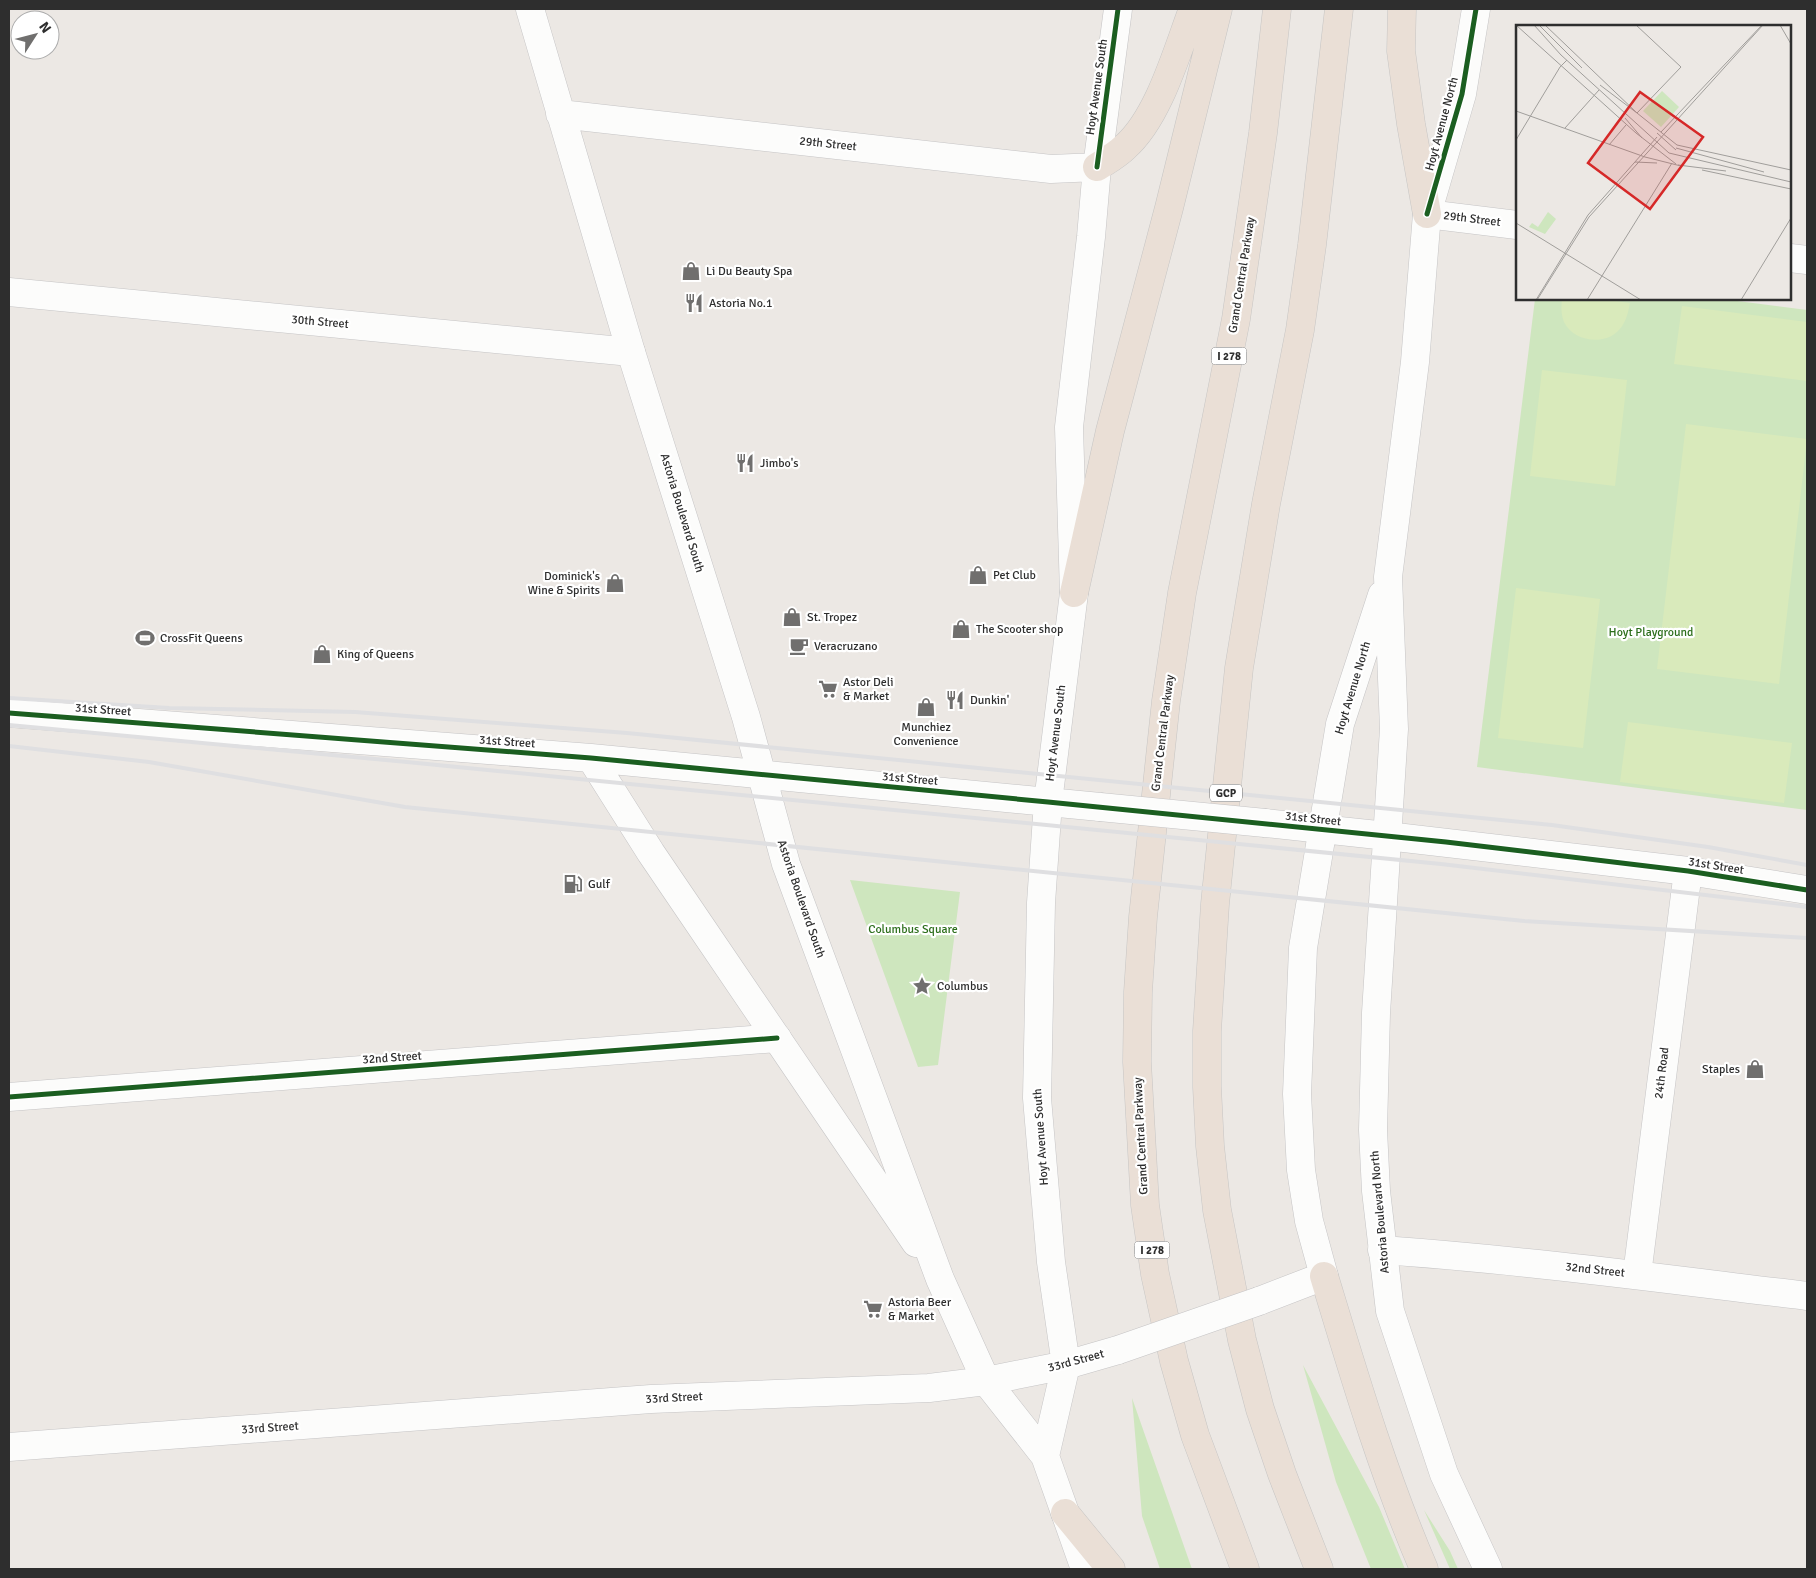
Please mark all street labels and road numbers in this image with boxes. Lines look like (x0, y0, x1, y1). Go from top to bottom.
street label: Hoyt Avenue South (1083, 38, 1111, 136)
street label: Hoyt Avenue North (1422, 75, 1462, 173)
street label: 29th Street (799, 134, 857, 154)
street label: 29th Street (1442, 208, 1502, 230)
street label: Grand Central Parkway (1225, 216, 1259, 334)
street label: 30th Street (291, 312, 349, 332)
road number: I 278 (1212, 348, 1246, 364)
street label: Astoria Boulevard South (657, 452, 707, 574)
street label: Hoyt Avenue North (1332, 640, 1374, 736)
street label: Grand Central Parkway (1148, 673, 1178, 792)
street label: Hoyt Avenue South (1043, 684, 1069, 782)
street label: 31st Street (74, 701, 132, 719)
street label: 31st Street (478, 733, 536, 751)
street label: 31st Street (881, 769, 939, 789)
road number: GCP (1210, 784, 1242, 801)
street label: 31st Street (1284, 809, 1342, 829)
street label: Astoria Boulevard South (774, 838, 828, 960)
street label: 31st Street (1687, 854, 1745, 878)
street label: 24th Road (1651, 1046, 1673, 1100)
street label: 32nd Street (362, 1048, 422, 1068)
street label: Grand Central Parkway (1130, 1077, 1152, 1195)
street label: Hoyt Avenue South (1030, 1088, 1052, 1186)
street label: Astoria Boulevard North (1367, 1150, 1393, 1274)
road number: I 278 (1134, 1242, 1170, 1258)
street label: 32nd Street (1564, 1259, 1626, 1281)
street label: 33rd Street (1046, 1346, 1106, 1376)
street label: 33rd Street (645, 1389, 703, 1407)
street label: 33rd Street (241, 1419, 299, 1437)

